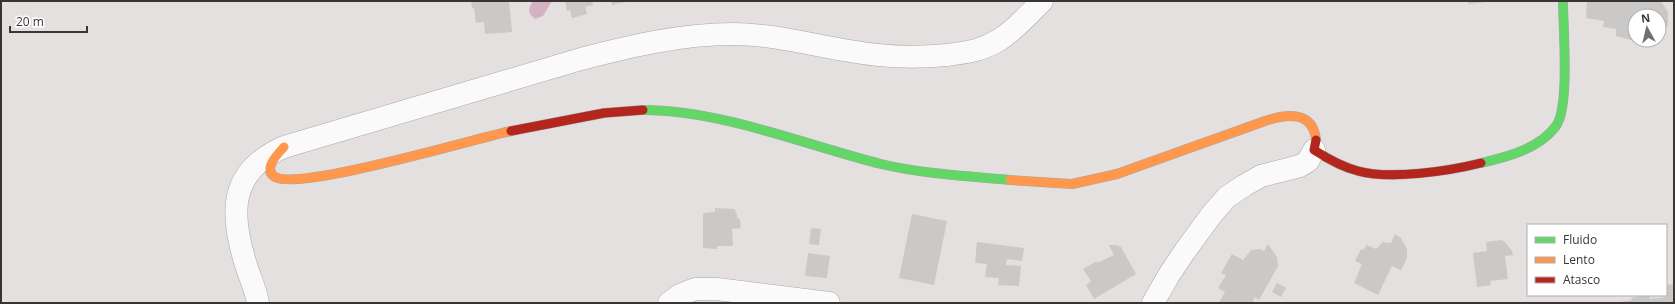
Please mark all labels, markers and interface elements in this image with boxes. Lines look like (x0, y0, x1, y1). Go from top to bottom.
scale bar (10, 8, 87, 34)
north arrow (1627, 8, 1667, 48)
text: N (1640, 10, 1651, 26)
text: 20 m (16, 13, 44, 30)
legend (1527, 224, 1667, 296)
text: Fluido (1563, 231, 1597, 248)
text: Lento (1563, 251, 1595, 268)
text: Atasco (1563, 271, 1600, 288)

